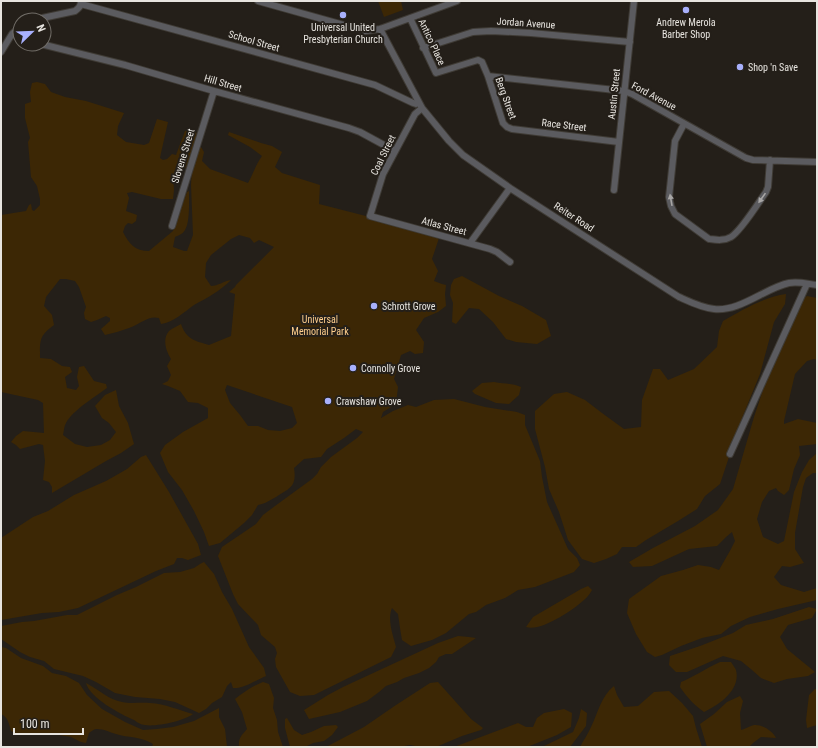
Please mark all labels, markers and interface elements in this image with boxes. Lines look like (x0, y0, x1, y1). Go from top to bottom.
marker: Andrew Merola Barber Shop (681, 5, 691, 15)
marker: Universal United Presbyterian Church (338, 10, 348, 20)
north arrow (12, 12, 52, 52)
street label: Jordan Avenue (496, 15, 556, 31)
street label: Antico Place (417, 17, 448, 67)
place label: Andrew Merola Barber Shop (656, 17, 716, 40)
place label: Universal United Presbyterian Church (303, 22, 383, 45)
text: N (33, 23, 48, 34)
street label: School Street (227, 28, 281, 54)
marker: Shop 'n Save (735, 62, 745, 72)
place label: Shop 'n Save (748, 62, 798, 73)
street label: Austin Street (606, 68, 622, 120)
street label: Hill Street (203, 72, 243, 94)
street label: Berg Street (493, 76, 519, 120)
street label: Ford Avenue (630, 80, 678, 112)
street label: Race Street (541, 117, 587, 133)
street label: Slovene Street (169, 127, 197, 185)
street label: Coal Street (369, 133, 397, 177)
one-way arrow (758, 192, 766, 203)
one-way arrow (667, 194, 673, 207)
street label: Reiter Road (552, 200, 596, 234)
street label: Atlas Street (420, 215, 468, 237)
marker: Schrott Grove (369, 301, 379, 311)
place label: Schrott Grove (382, 301, 436, 312)
park label: Universal Memorial Park (291, 314, 349, 337)
marker: Connolly Grove (348, 363, 358, 373)
place label: Connolly Grove (361, 363, 420, 374)
marker: Crawshaw Grove (323, 396, 333, 406)
place label: Crawshaw Grove (336, 396, 402, 407)
scale bar (14, 710, 83, 736)
text: 100 m (20, 717, 50, 731)

